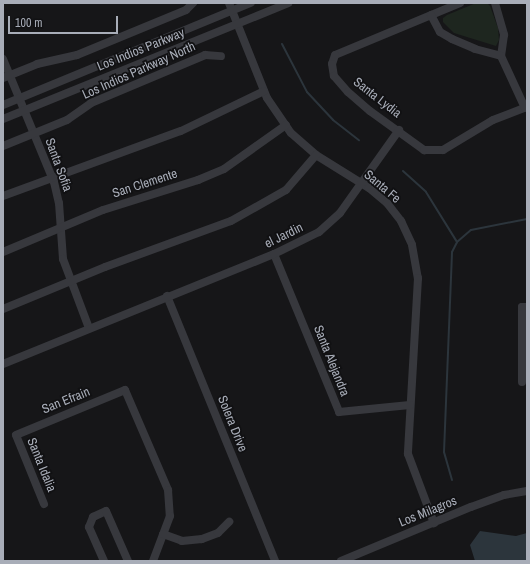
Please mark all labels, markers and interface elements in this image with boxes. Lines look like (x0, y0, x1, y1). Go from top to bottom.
scale bar (10, 8, 120, 34)
text: 100 m (15, 15, 42, 31)
street label: Los Indios Parkway (95, 25, 187, 75)
street label: Los Indios Parkway North (80, 39, 198, 103)
street label: Santa Lydia (350, 74, 404, 122)
street label: Santa Sofia (41, 136, 75, 194)
street label: San Clemente (110, 166, 180, 202)
street label: Santa Fe (361, 167, 403, 207)
street label: el Jardin (262, 220, 306, 252)
street label: Santa Alejandra (310, 323, 352, 399)
street label: San Efrain (40, 384, 92, 418)
street label: Solera Drive (214, 394, 250, 454)
street label: Santa Idalia (23, 436, 59, 494)
street label: Los Milagros (397, 493, 459, 531)

